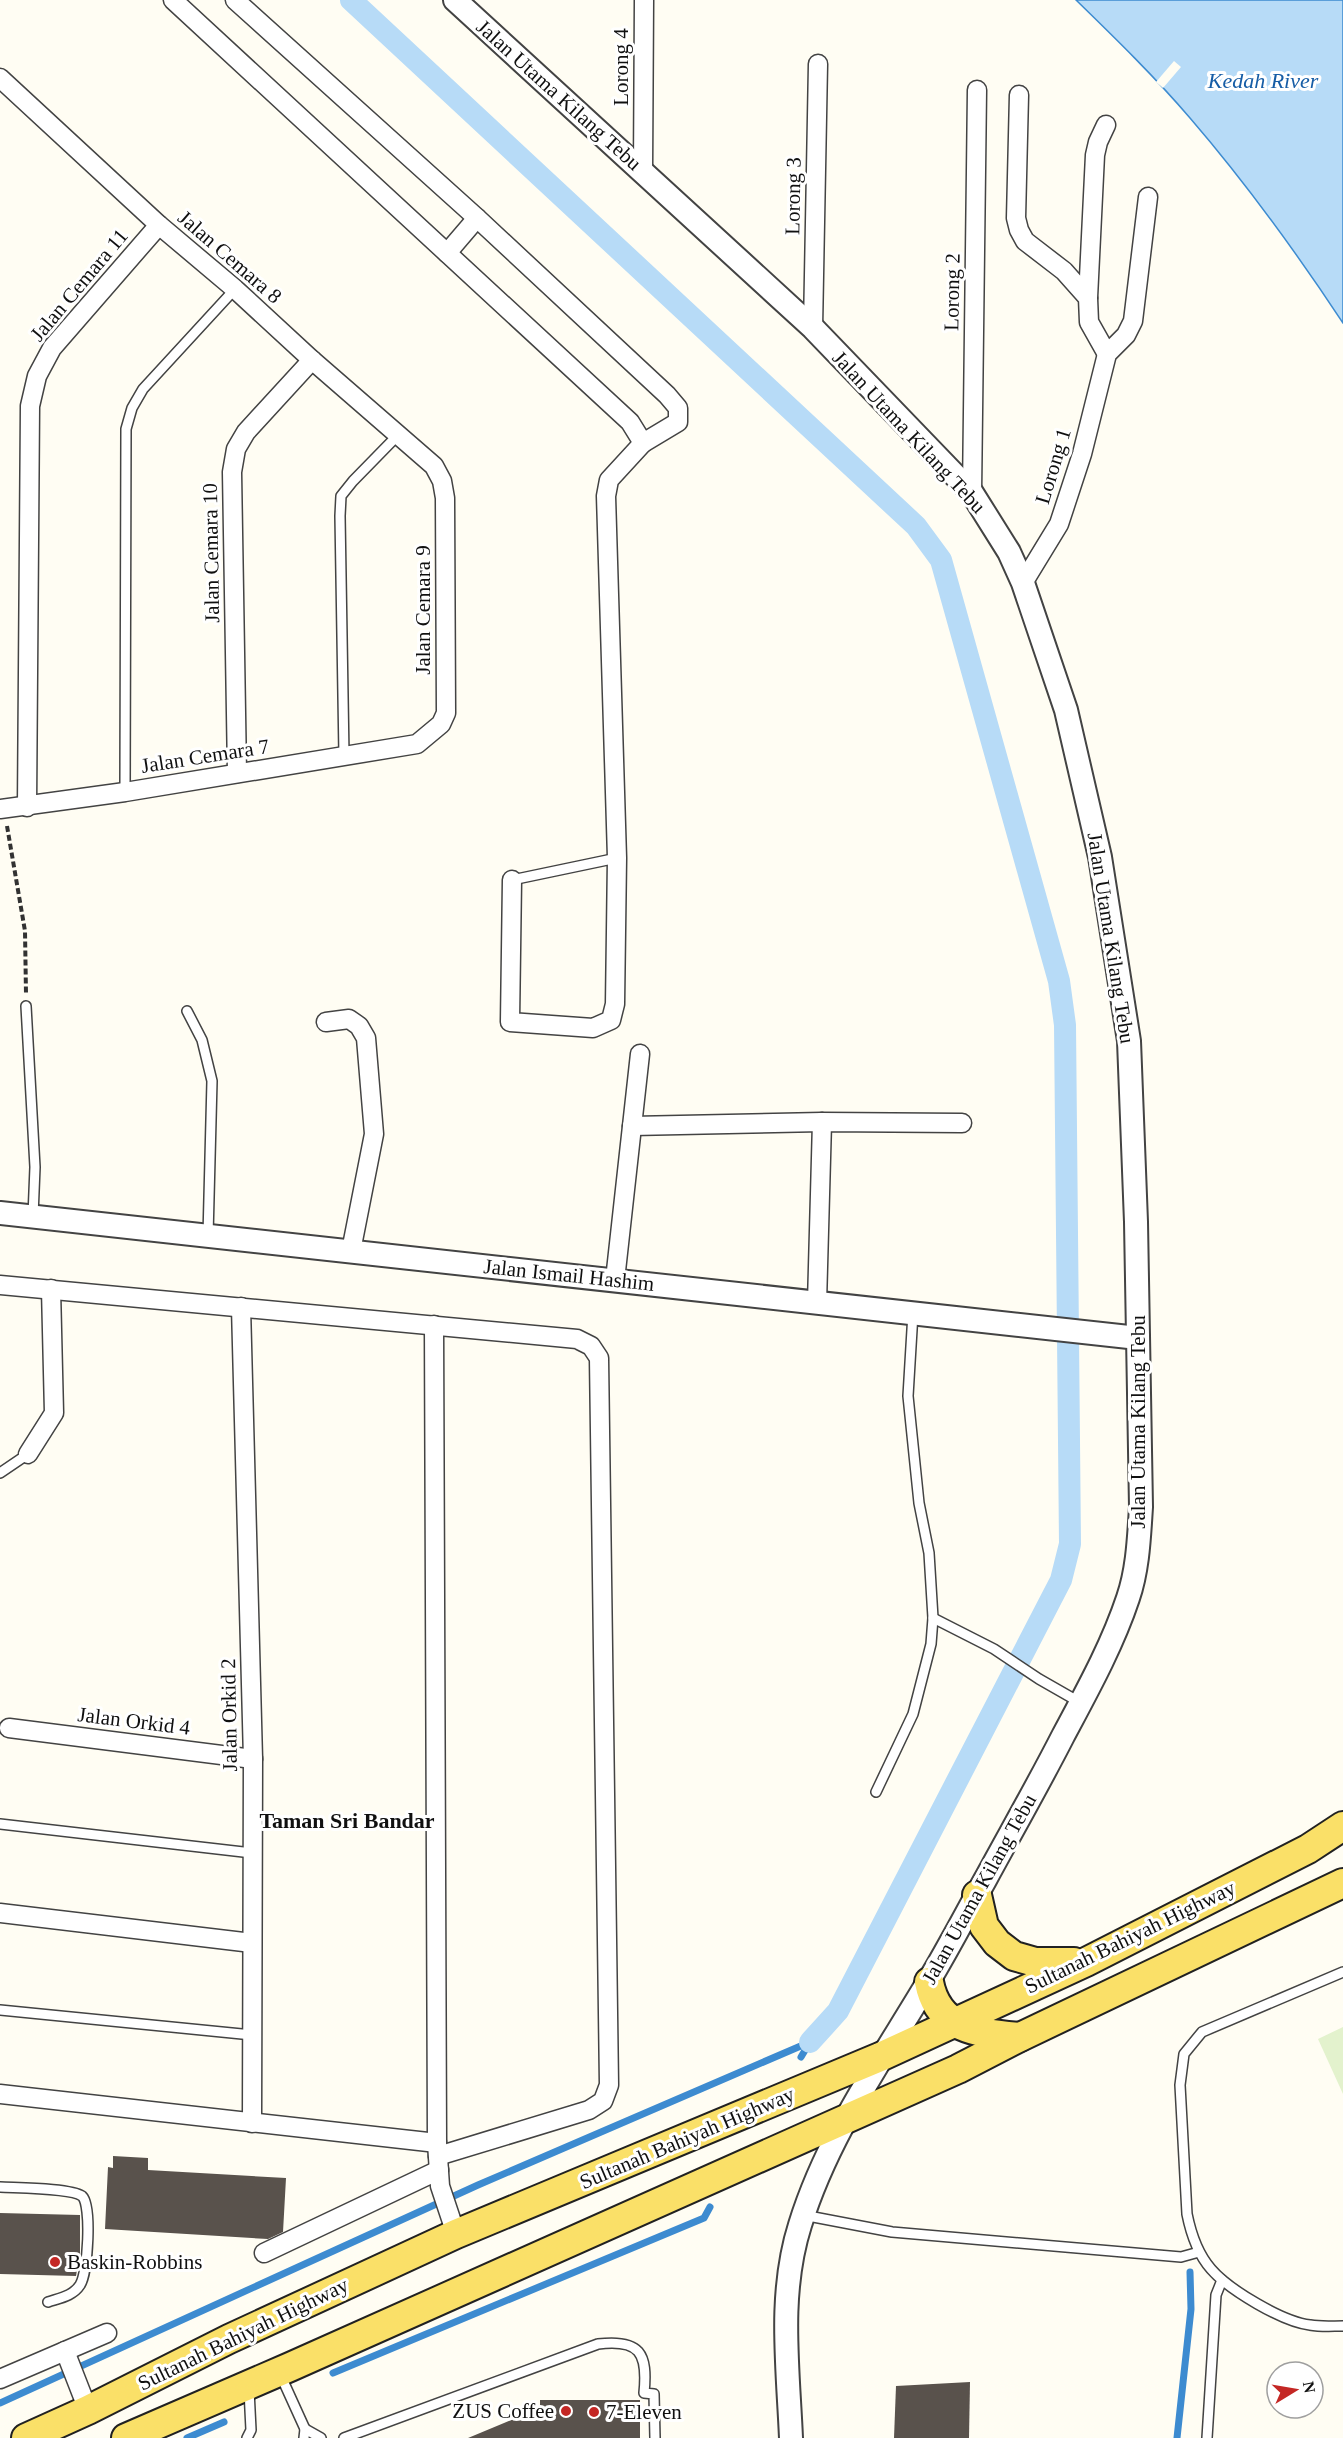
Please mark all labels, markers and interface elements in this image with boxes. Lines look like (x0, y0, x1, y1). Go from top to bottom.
street label: Jalan Utama Kilang Tebu (472, 15, 647, 176)
street label: Lorong 4 (609, 28, 633, 106)
water label: Kedah River (1207, 68, 1319, 93)
street label: Lorong 3 (780, 157, 806, 235)
street label: Jalan Cemara 8 (173, 205, 287, 309)
street label: Jalan Cemara 11 (25, 224, 133, 346)
street label: Lorong 2 (939, 253, 965, 331)
street label: Jalan Utama Kilang Tebu (827, 346, 991, 519)
street label: Lorong 1 (1030, 425, 1076, 507)
street label: Jalan Cemara 10 (198, 483, 224, 623)
street label: Jalan Cemara 9 (411, 545, 435, 675)
street label: Jalan Cemara 7 (139, 734, 271, 778)
street label: Jalan Utama Kilang Tebu (1082, 831, 1140, 1046)
street label: Jalan Ismail Hashim (482, 1254, 656, 1296)
street label: Jalan Utama Kilang Tebu (1126, 1315, 1150, 1529)
street label: Jalan Orkid 2 (216, 1658, 242, 1772)
street label: Jalan Orkid 4 (76, 1702, 192, 1740)
street label: Jalan Utama Kilang Tebu (917, 1789, 1041, 1988)
district label: Taman Sri Bandar (259, 1808, 435, 1833)
street label: Sultanah Bahiyah Highway (1021, 1875, 1239, 1998)
street label: Sultanah Bahiyah Highway (576, 2082, 798, 2194)
place label: Baskin-Robbins (67, 2250, 202, 2274)
marker: Baskin-Robbins (48, 2255, 62, 2269)
street label: Sultanah Bahiyah Highway (134, 2272, 352, 2395)
north arrow (1265, 2360, 1325, 2420)
text: N (1300, 2380, 1319, 2395)
place label: ZUS Coffee (452, 2399, 554, 2423)
place label: 7-Eleven (606, 2400, 682, 2424)
marker: ZUS Coffee (559, 2404, 573, 2418)
marker: 7-Eleven (587, 2405, 601, 2419)

